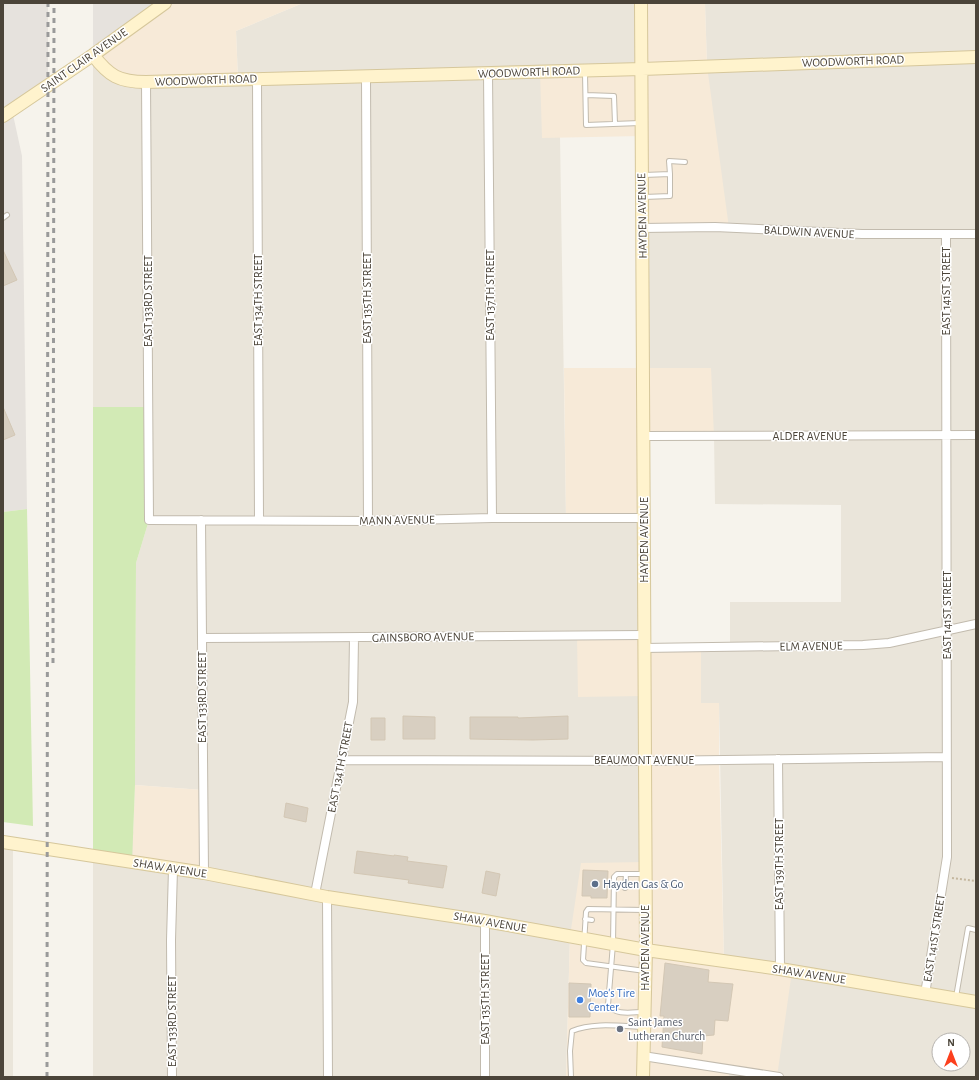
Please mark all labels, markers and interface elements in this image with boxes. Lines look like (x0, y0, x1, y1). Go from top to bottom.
street label: SAINT CLAIR AVENUE (39, 26, 130, 94)
street label: WOODWORTH ROAD (802, 53, 905, 69)
street label: WOODWORTH ROAD (478, 64, 581, 80)
street label: WOODWORTH ROAD (155, 72, 258, 88)
street label: HAYDEN AVENUE (635, 173, 649, 259)
street label: BALDWIN AVENUE (763, 224, 855, 240)
street label: EAST 141ST STREET (940, 246, 952, 335)
street label: EAST 137TH STREET (484, 249, 496, 341)
street label: EAST 135TH STREET (361, 252, 373, 344)
street label: EAST 134TH STREET (252, 254, 264, 346)
street label: EAST 133RD STREET (142, 255, 154, 347)
street label: ALDER AVENUE (773, 430, 848, 442)
street label: HAYDEN AVENUE (638, 497, 650, 583)
street label: MANN AVENUE (359, 513, 435, 527)
street label: EAST 141ST STREET (941, 570, 953, 659)
street label: GAINSBORO AVENUE (372, 630, 474, 644)
street label: ELM AVENUE (779, 639, 843, 653)
street label: EAST 133RD STREET (196, 651, 208, 743)
street label: EAST 134TH STREET (325, 720, 355, 814)
street label: BEAUMONT AVENUE (594, 754, 694, 766)
street label: EAST 139TH STREET (773, 818, 785, 910)
street label: SHAW AVENUE (133, 856, 208, 880)
place label: Hayden Gas & Go (603, 878, 684, 891)
marker: Hayden Gas & Go (590, 879, 600, 889)
street label: EAST 141ST STREET (921, 893, 947, 983)
street label: HAYDEN AVENUE (639, 905, 651, 991)
street label: SHAW AVENUE (453, 910, 528, 934)
street label: EAST 135TH STREET (479, 953, 491, 1045)
street label: SHAW AVENUE (772, 962, 847, 986)
street label: EAST 133RD STREET (166, 975, 178, 1067)
place label: Moe's Tire Center (588, 987, 635, 1013)
marker: Moe's Tire Center (575, 995, 585, 1005)
place label: Saint James Lutheran Church (628, 1016, 705, 1042)
marker: Saint James Lutheran Church (615, 1024, 625, 1034)
north arrow (931, 1032, 971, 1072)
text: N (947, 1037, 955, 1048)

